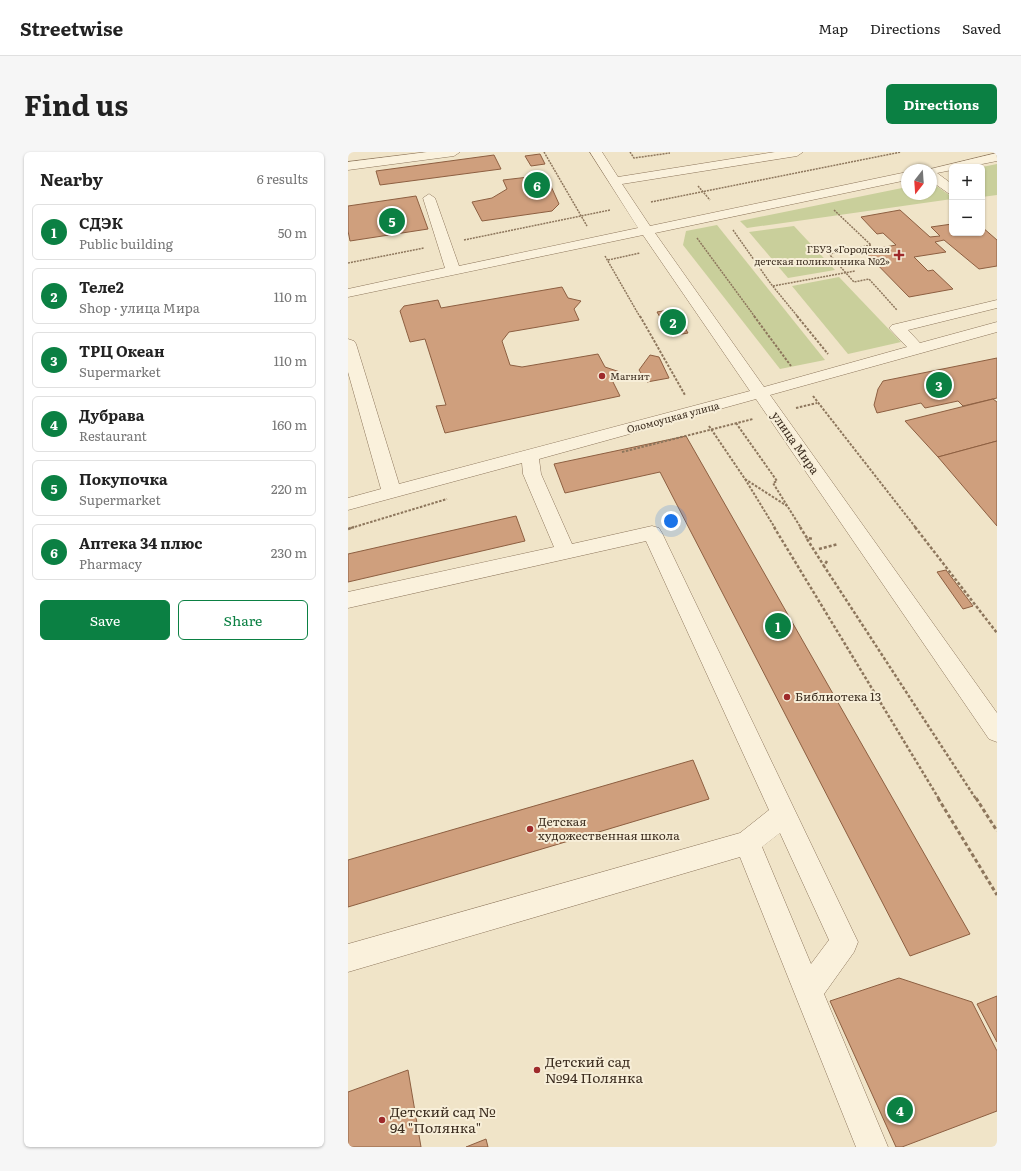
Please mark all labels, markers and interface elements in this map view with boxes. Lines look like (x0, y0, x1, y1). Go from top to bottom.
text: Streetwise (20, 14, 123, 42)
text: Map (818, 18, 848, 38)
text: Directions (870, 18, 940, 38)
text: Saved (962, 18, 1001, 38)
text: Find us (24, 83, 128, 125)
button: Directions (886, 84, 997, 124)
north arrow (901, 164, 937, 200)
map controls (949, 164, 985, 236)
button: + (949, 164, 985, 200)
text: Nearby (40, 166, 103, 191)
text: 6 results (257, 169, 308, 188)
pin: 6 (524, 170, 550, 200)
button: − (949, 200, 985, 236)
pin: 5 (379, 206, 405, 236)
text: СДЭК (79, 211, 123, 234)
text: 1 (51, 223, 57, 242)
text: 50 m (278, 223, 307, 242)
text: Public building (79, 234, 173, 253)
place label: ГБУЗ «Городская детская поликлиника №2» (754, 241, 890, 268)
marker: ГБУЗ «Городская детская поликлиника №2» (893, 249, 905, 261)
text: Теле2 (79, 275, 124, 298)
text: 2 (51, 287, 57, 306)
text: 110 m (274, 287, 307, 306)
text: Shop · улица Мира (79, 298, 200, 317)
pin: 2 (660, 307, 686, 337)
text: ТРЦ Океан (79, 339, 165, 362)
text: 3 (50, 351, 58, 370)
text: 110 m (274, 351, 307, 370)
text: Supermarket (79, 362, 161, 381)
place label: Магнит (610, 368, 650, 383)
pin: 3 (926, 370, 952, 400)
marker: Магнит (597, 371, 607, 381)
street label: Оломоуцкая улица (625, 397, 721, 436)
text: Дубрава (79, 403, 145, 426)
street label: улица Мира (767, 407, 825, 478)
text: 4 (50, 415, 58, 434)
text: 160 m (272, 415, 307, 434)
text: Restaurant (79, 426, 147, 445)
text: Покупочка (79, 467, 168, 490)
text: 5 (50, 479, 58, 498)
text: 220 m (271, 479, 307, 498)
text: Supermarket (79, 490, 161, 509)
your location (661, 511, 681, 531)
text: Аптека 34 плюс (79, 531, 203, 554)
text: 6 (50, 543, 58, 562)
text: 230 m (271, 543, 307, 562)
text: Pharmacy (79, 554, 142, 573)
button: Save (40, 600, 170, 640)
button: Share (178, 600, 308, 640)
pin: 1 (765, 611, 791, 641)
place label: Библиотека 13 (795, 687, 881, 705)
marker: Библиотека 13 (782, 692, 792, 702)
place label: Детская художественная школа (538, 812, 680, 844)
marker: Детская художественная школа (525, 824, 535, 834)
place label: Детский сад №94 Полянка (545, 1051, 643, 1087)
marker: Детский сад №94 Полянка (532, 1065, 542, 1075)
pin: 4 (887, 1095, 913, 1125)
place label: Детский сад № 94 "Полянка" (390, 1101, 496, 1137)
marker: Детский сад № 94 "Полянка" (377, 1115, 387, 1125)

